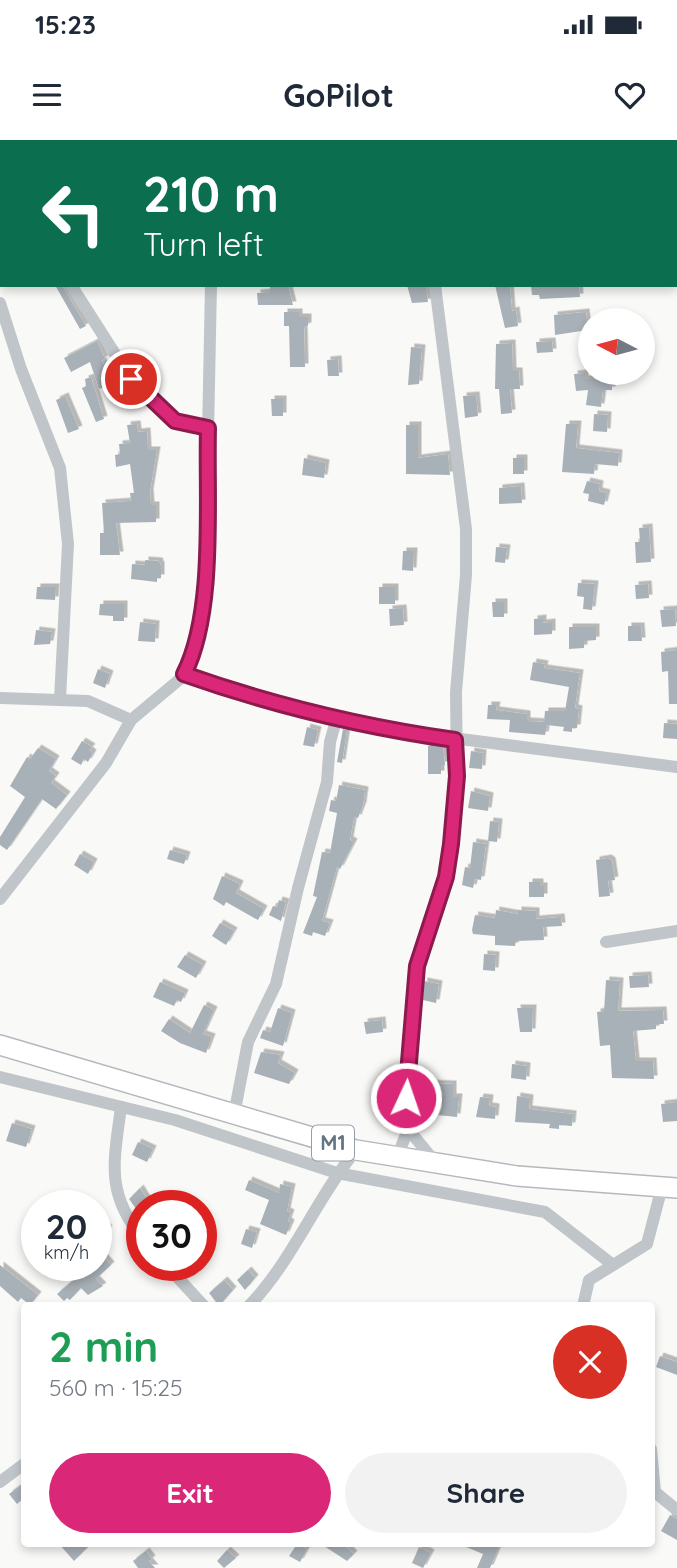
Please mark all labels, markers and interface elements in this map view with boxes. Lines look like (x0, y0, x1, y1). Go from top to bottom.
text: 15:23 (35, 8, 96, 41)
text: GoPilot (283, 75, 394, 115)
icon: menu (28, 76, 66, 114)
icon: heart (611, 76, 649, 114)
text: 210 m (143, 163, 279, 224)
icon: left (28, 168, 119, 259)
text: Turn left (143, 224, 264, 264)
north arrow (578, 308, 654, 385)
map controls (578, 308, 655, 385)
pin (101, 349, 161, 409)
icon: arrive (112, 360, 150, 398)
position arrow (369, 1061, 443, 1135)
road number: M1 (312, 1126, 354, 1160)
speed limit sign: 30 (126, 1190, 217, 1281)
text: 20 (46, 1204, 87, 1248)
text: km/h (44, 1241, 89, 1264)
text: 2 min (49, 1320, 158, 1373)
button: close (553, 1325, 627, 1399)
text: 560 m · 15:25 (49, 1373, 183, 1402)
button: Exit (49, 1453, 331, 1533)
button: Share (345, 1453, 627, 1533)

